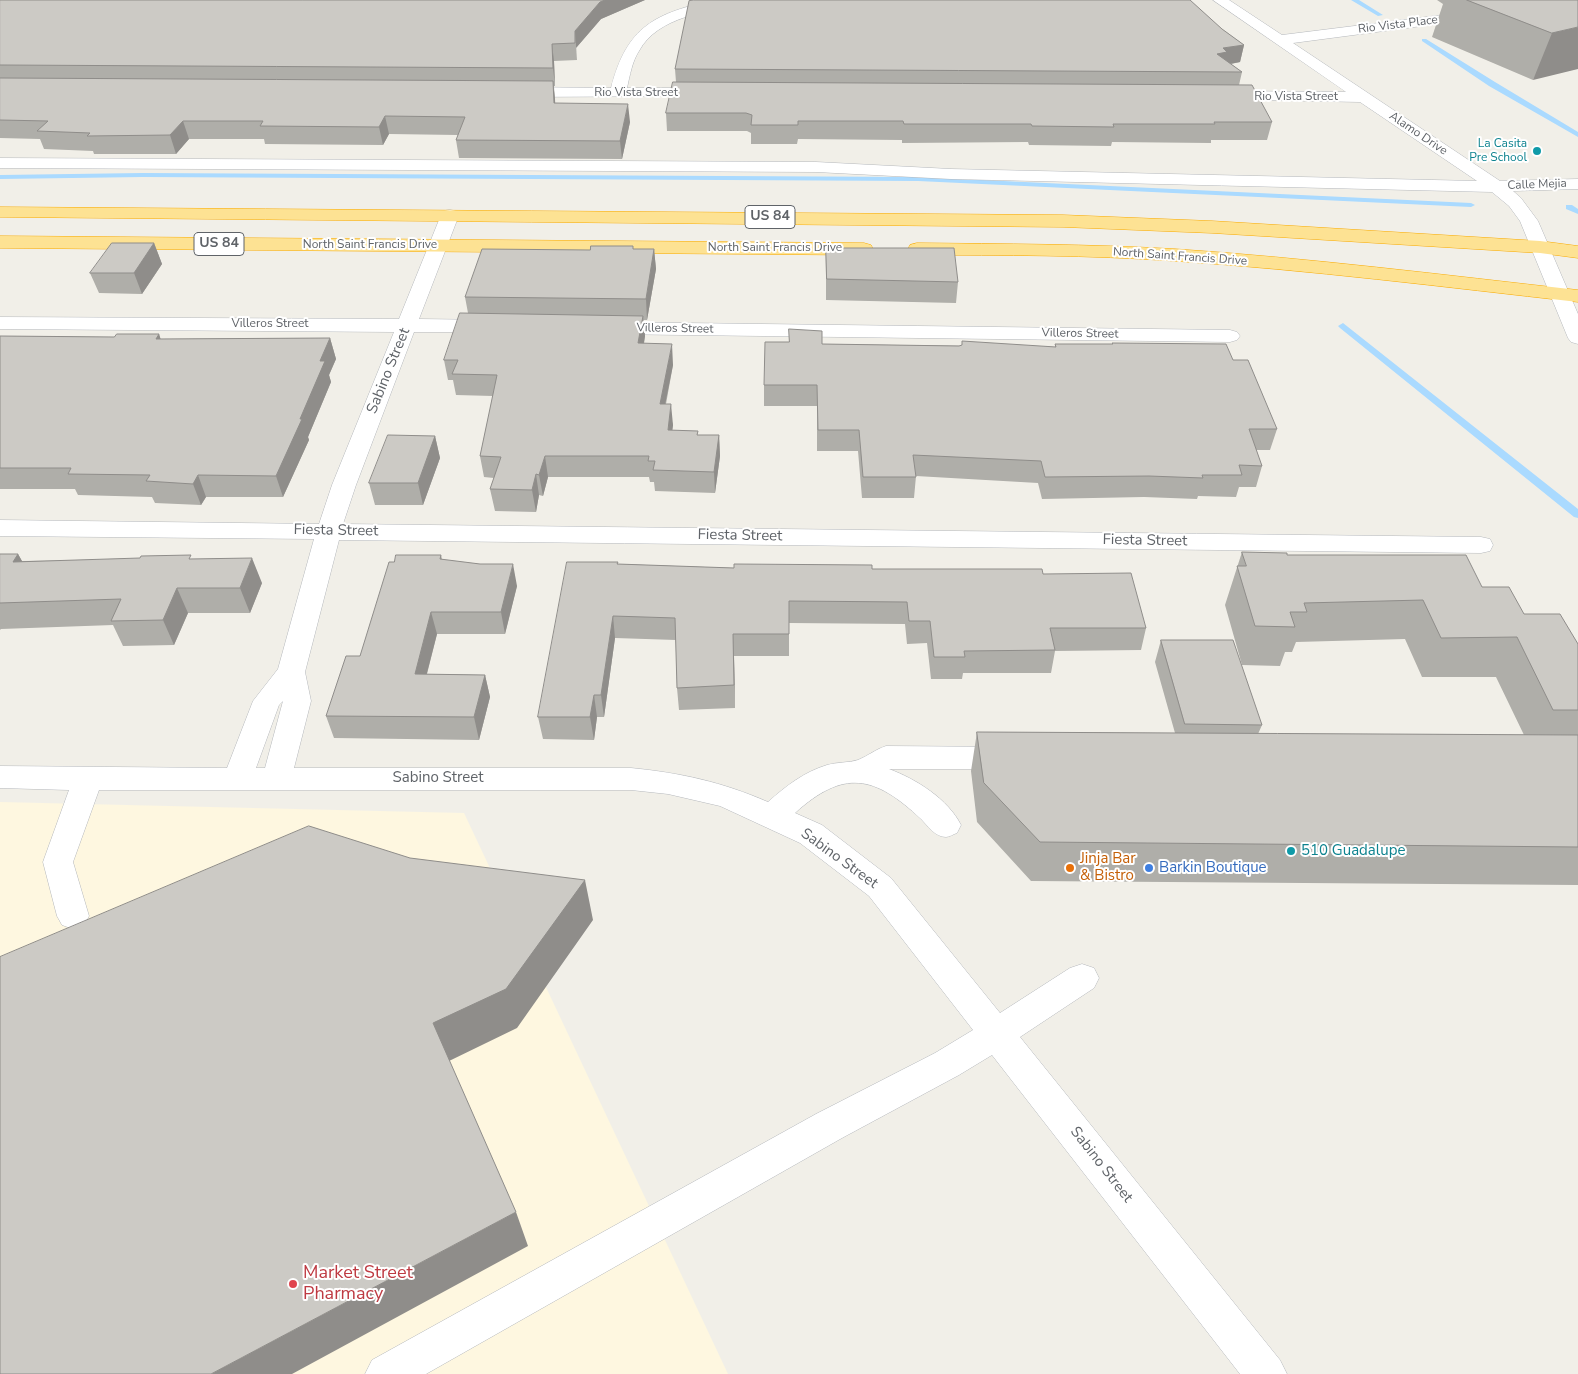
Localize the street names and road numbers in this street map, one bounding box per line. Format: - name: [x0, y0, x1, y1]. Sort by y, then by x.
- street label: Rio Vista Place: [1357, 13, 1439, 37]
- street label: Rio Vista Street: [594, 86, 678, 100]
- street label: Rio Vista Street: [1254, 90, 1338, 104]
- street label: Alamo Drive: [1386, 109, 1450, 159]
- street label: Calle Mejia: [1507, 177, 1567, 193]
- road number: US 84: [745, 206, 795, 228]
- road number: US 84: [194, 232, 244, 255]
- street label: North Saint Francis Drive: [303, 238, 437, 252]
- street label: North Saint Francis Drive: [708, 241, 842, 255]
- street label: North Saint Francis Drive: [1112, 245, 1248, 269]
- street label: Villeros Street: [232, 317, 308, 331]
- street label: Villeros Street: [636, 321, 714, 337]
- street label: Sabino Street: [364, 325, 414, 417]
- street label: Villeros Street: [1041, 326, 1119, 342]
- street label: Fiesta Street: [293, 521, 379, 541]
- street label: Fiesta Street: [697, 526, 783, 546]
- street label: Fiesta Street: [1102, 531, 1188, 551]
- street label: Sabino Street: [392, 769, 484, 787]
- street label: Sabino Street: [797, 825, 881, 893]
- street label: Sabino Street: [1066, 1124, 1136, 1206]

